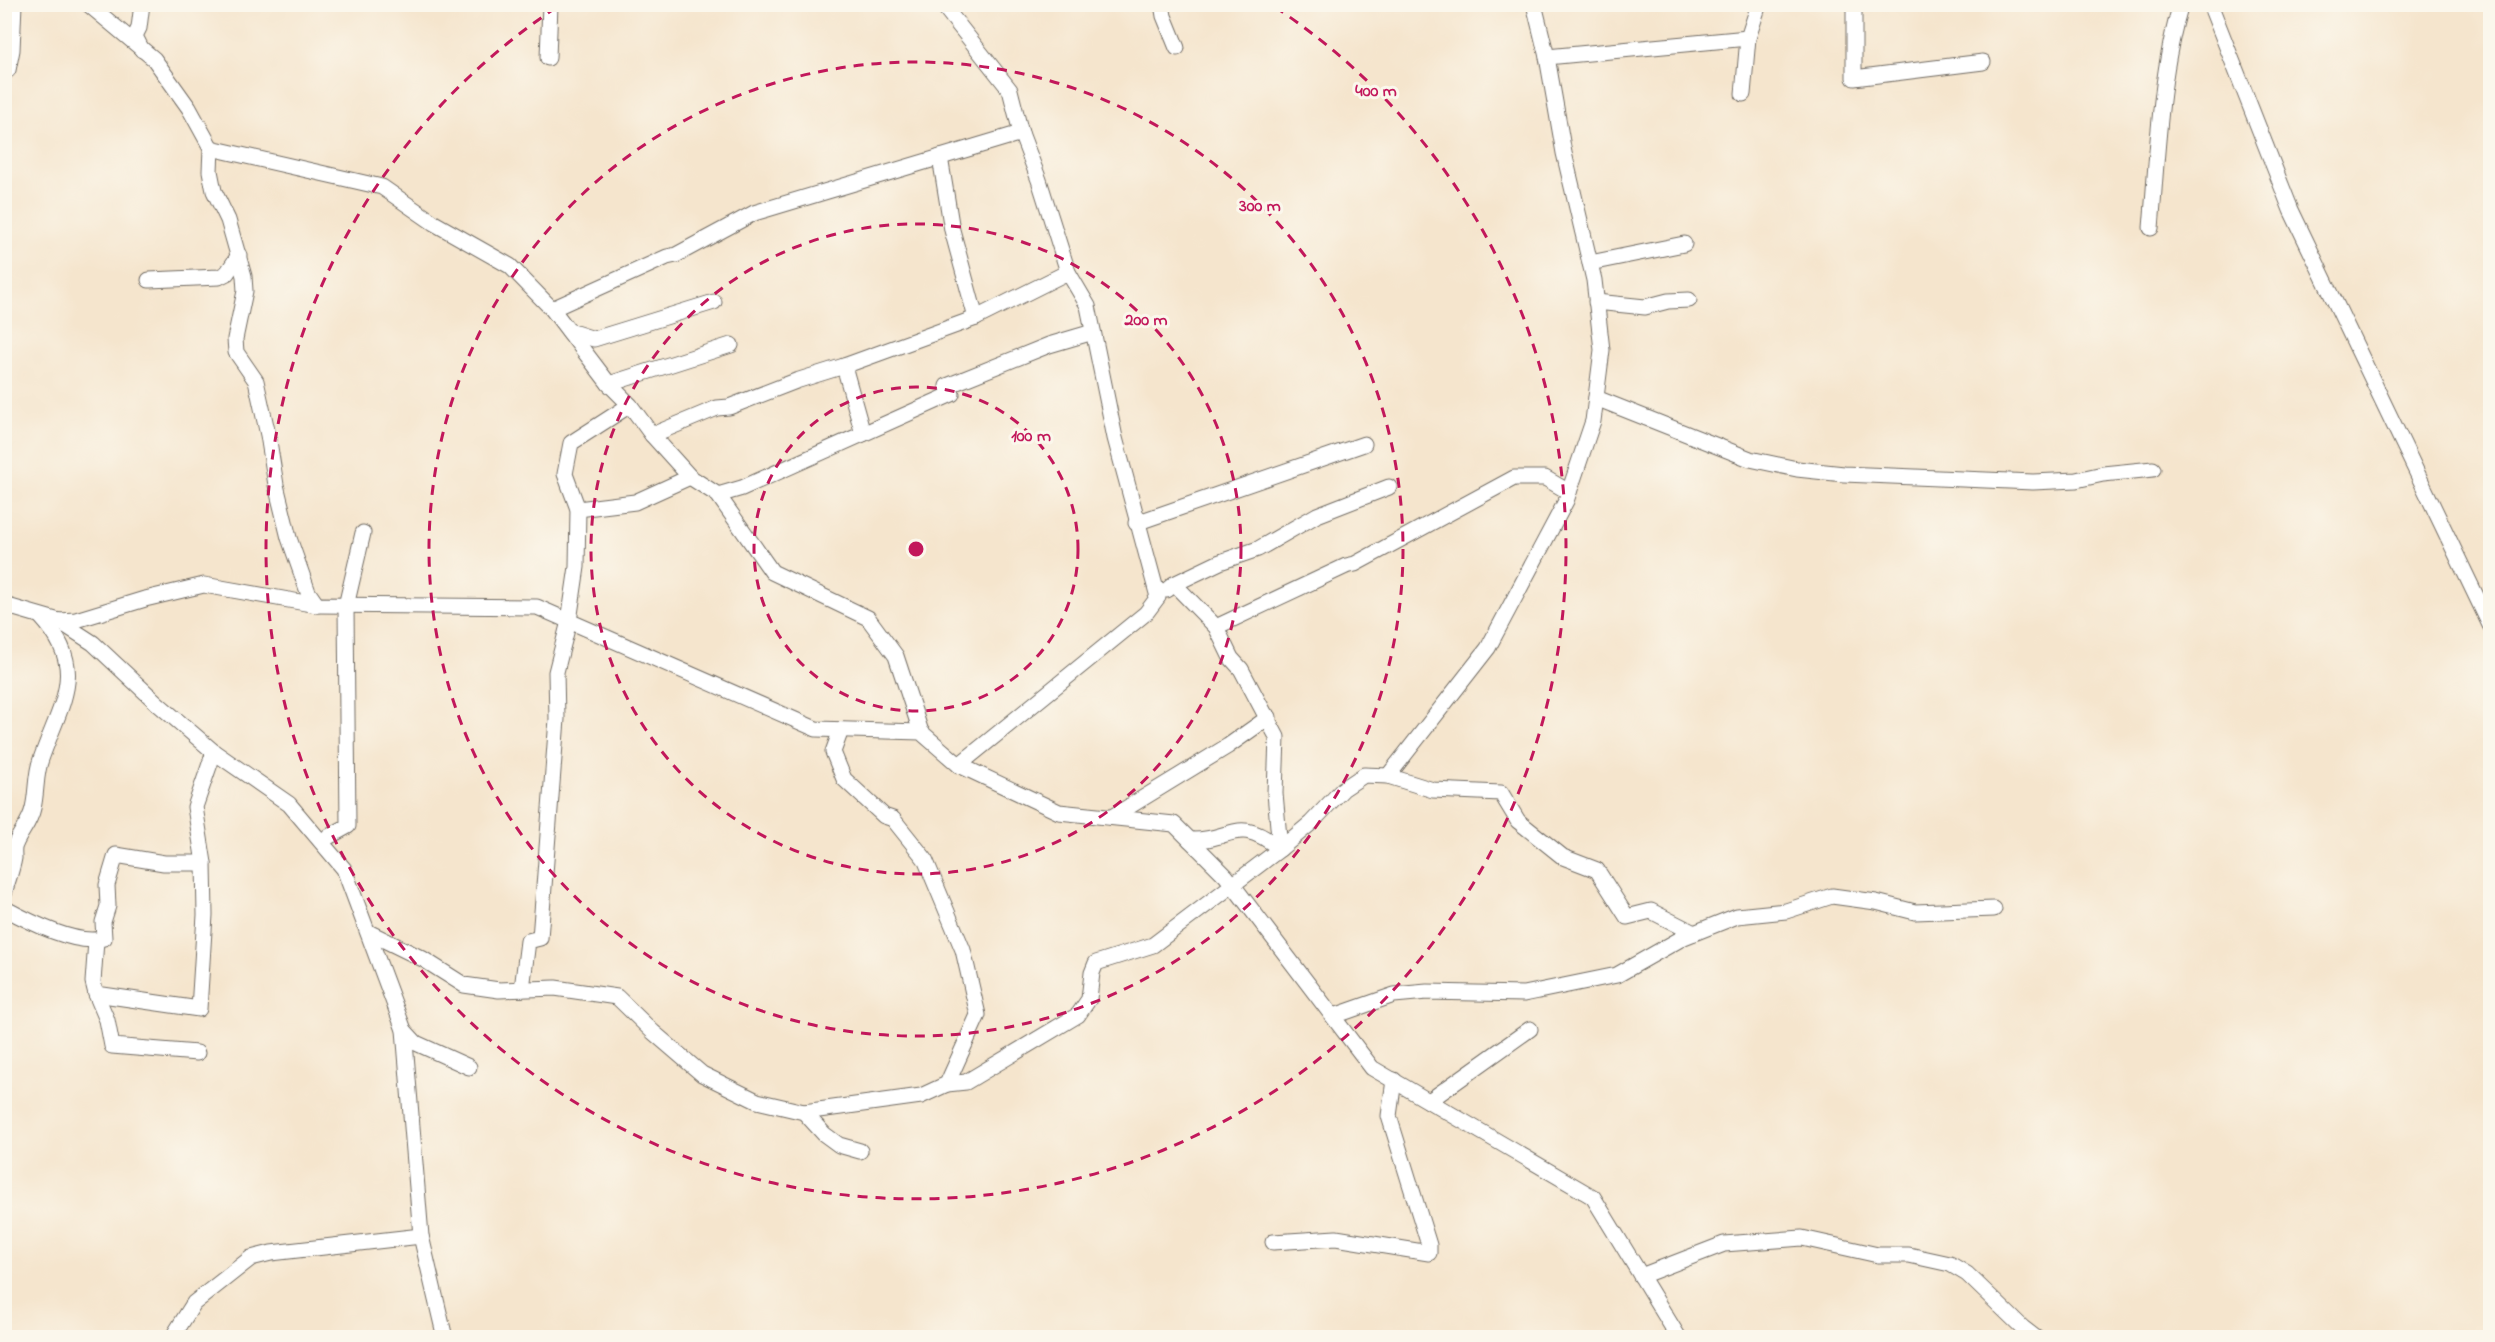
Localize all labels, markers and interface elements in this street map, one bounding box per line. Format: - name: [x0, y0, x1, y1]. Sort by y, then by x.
- text: 400 m: [1355, 79, 1397, 105]
- text: 300 m: [1238, 194, 1281, 220]
- text: 200 m: [1124, 308, 1168, 334]
- text: 100 m: [1011, 424, 1051, 450]
- centre of rings: [906, 539, 926, 559]

